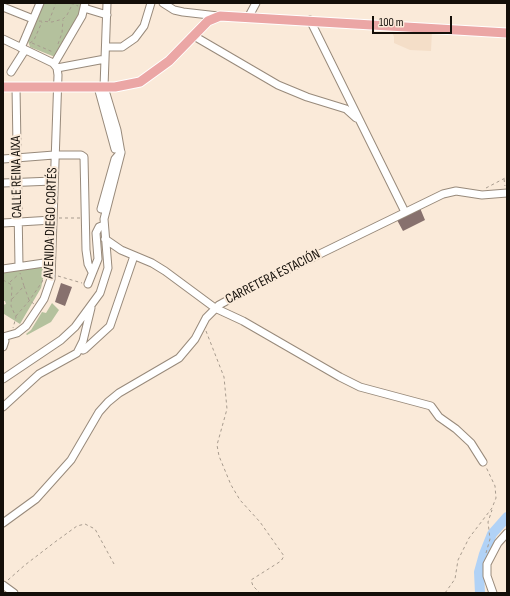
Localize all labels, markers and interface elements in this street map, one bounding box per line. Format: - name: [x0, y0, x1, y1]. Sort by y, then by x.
- scale bar: [374, 8, 454, 34]
- text: 100 m: [379, 15, 404, 30]
- street label: CALLE REINA AIXA: [8, 136, 26, 218]
- street label: AVENIDA DIEGO CORTÉS: [41, 167, 61, 279]
- street label: CARRETERA ESTACIÓN: [223, 246, 323, 308]

